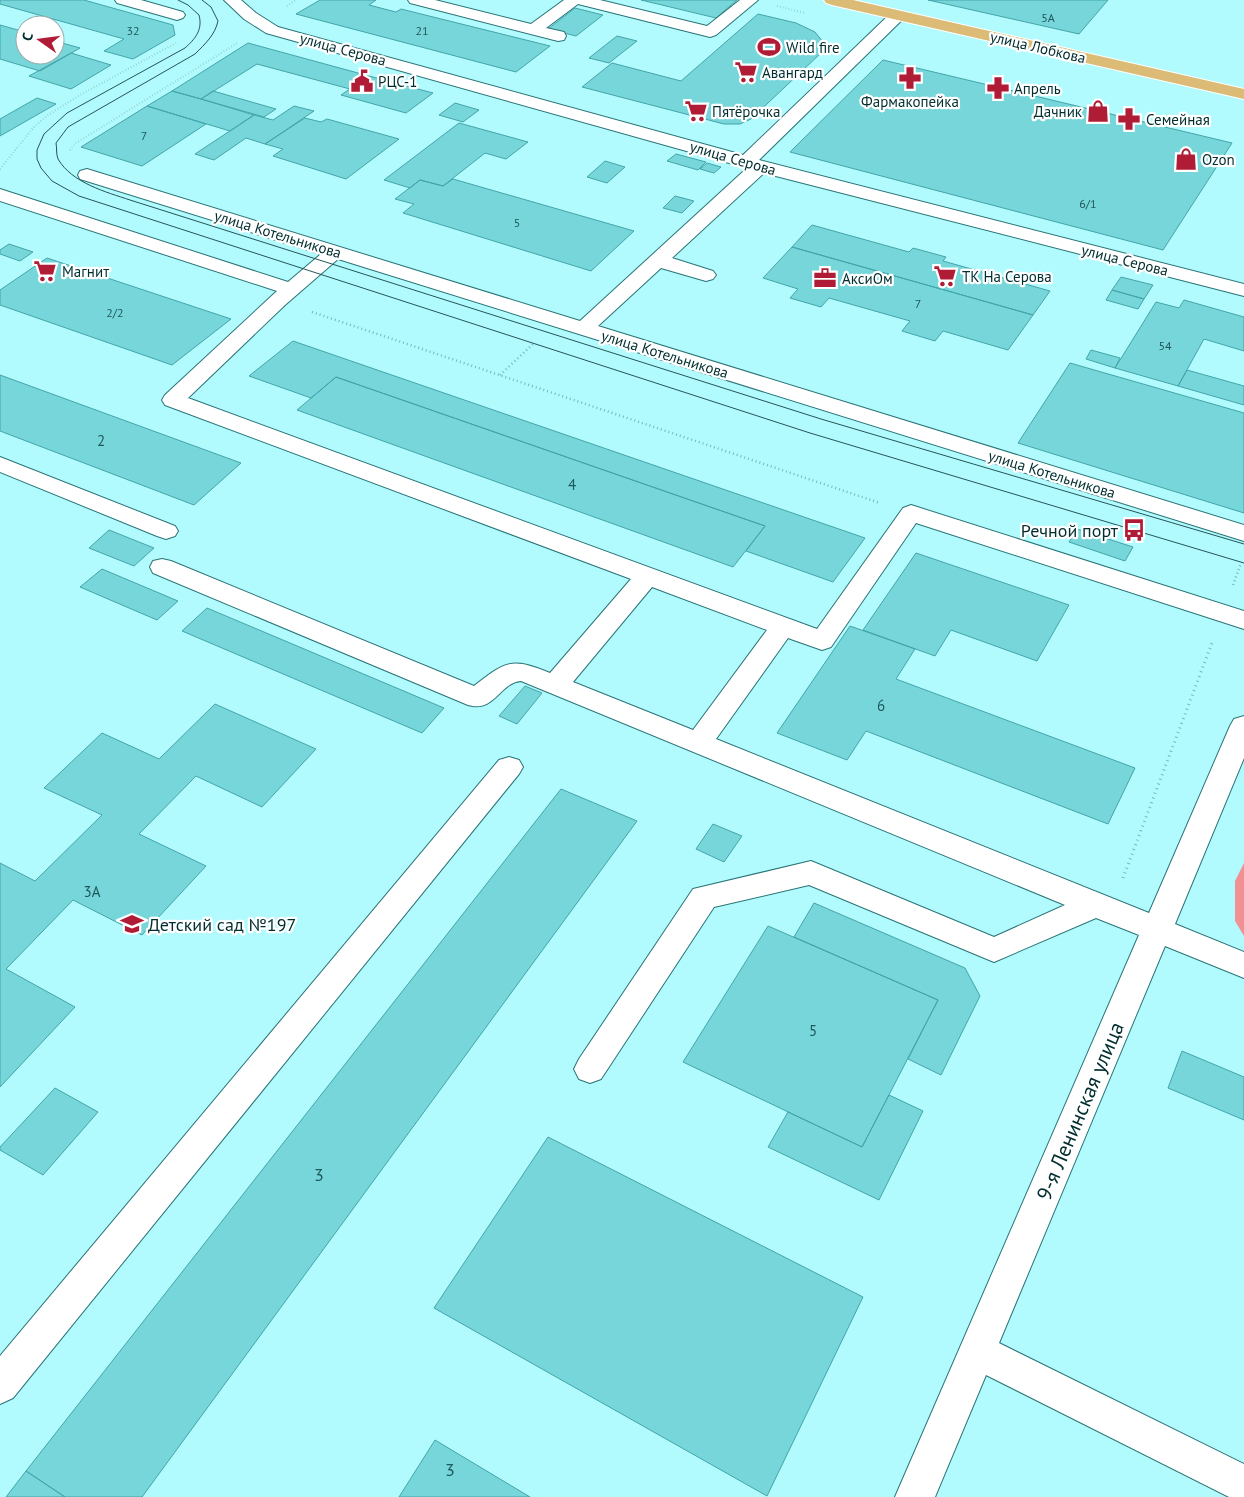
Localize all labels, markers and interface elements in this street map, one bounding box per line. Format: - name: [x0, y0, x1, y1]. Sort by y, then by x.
- house number: 5А: [1041, 10, 1055, 25]
- north arrow: [15, 15, 65, 65]
- house number: 32: [126, 23, 140, 38]
- house number: 21: [415, 23, 429, 38]
- street label: улица Лобкова: [988, 27, 1088, 67]
- street label: улица Серова: [298, 28, 388, 70]
- text: С: [18, 31, 37, 43]
- sports icon: Wild fire: [756, 34, 782, 60]
- place label: Wild fire: [786, 38, 840, 57]
- supermarket icon: Авангард: [733, 59, 759, 85]
- place label: Авангард: [762, 63, 823, 82]
- pharmacy icon: Фармакопейка: [897, 65, 923, 91]
- public building icon: РЦС-1: [349, 68, 375, 94]
- place label: РЦС-1: [378, 72, 417, 91]
- pharmacy icon: Апрель: [985, 75, 1011, 101]
- place label: Апрель: [1014, 79, 1061, 98]
- place label: Фармакопейка: [861, 92, 959, 111]
- supermarket icon: Пятёрочка: [683, 98, 709, 124]
- shop icon: Дачник: [1085, 98, 1111, 124]
- place label: Пятёрочка: [712, 102, 780, 121]
- place label: Дачник: [1034, 102, 1083, 121]
- pharmacy icon: Семейная: [1116, 106, 1142, 132]
- place label: Семейная: [1146, 110, 1210, 129]
- house number: 7: [141, 128, 147, 143]
- street label: улица Серова: [688, 137, 778, 179]
- shop icon: Ozon: [1173, 146, 1199, 172]
- place label: Ozon: [1202, 150, 1235, 169]
- house number: 6/1: [1079, 196, 1097, 211]
- street label: улица Котельникова: [212, 206, 344, 262]
- house number: 5: [514, 215, 520, 230]
- street label: улица Серова: [1080, 240, 1170, 280]
- supermarket icon: Магнит: [32, 258, 58, 284]
- place label: Магнит: [62, 262, 109, 281]
- supermarket icon: ТК На Серова: [932, 263, 958, 289]
- office icon: АксиОм: [812, 265, 838, 291]
- place label: ТК На Серова: [962, 267, 1052, 286]
- place label: АксиОм: [842, 269, 893, 288]
- house number: 7: [915, 296, 921, 311]
- house number: 2/2: [106, 305, 124, 320]
- street label: улица Котельникова: [599, 326, 731, 382]
- house number: 54: [1158, 338, 1172, 353]
- house number: 2: [97, 431, 105, 450]
- street label: улица Котельникова: [986, 446, 1118, 502]
- house number: 4: [568, 475, 576, 494]
- bus stop icon: Речной порт: [1121, 517, 1147, 543]
- place label: Речной порт: [1021, 519, 1119, 542]
- house number: 6: [877, 696, 885, 715]
- house number: 3А: [84, 882, 101, 901]
- school or university icon: Детский сад №197: [119, 911, 145, 937]
- place label: Детский сад №197: [148, 913, 296, 936]
- street label: 9-я Ленинская улица: [1030, 1018, 1130, 1204]
- house number: 5: [809, 1021, 817, 1040]
- house number: 3: [314, 1163, 324, 1186]
- house number: 3: [445, 1458, 455, 1481]

